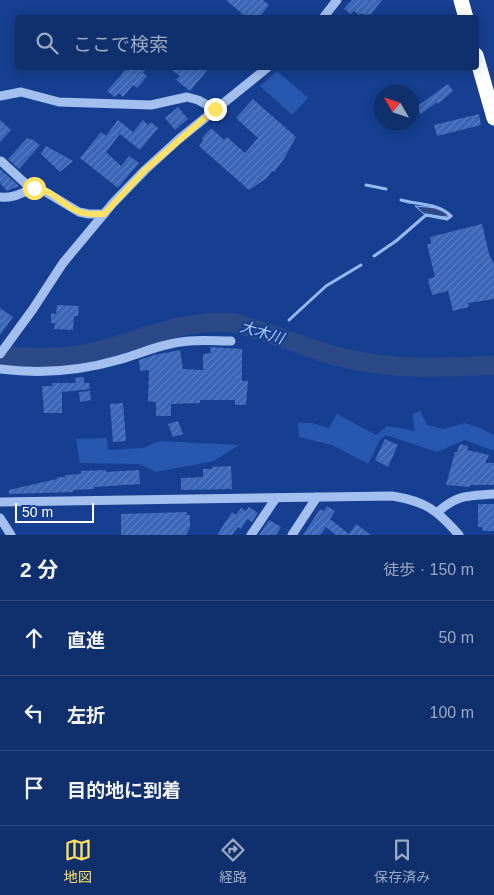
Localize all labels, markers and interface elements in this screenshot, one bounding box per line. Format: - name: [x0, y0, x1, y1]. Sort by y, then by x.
- search box: [15, 15, 479, 70]
- icon: search: [33, 29, 61, 57]
- text: ここで検索: [73, 34, 168, 55]
- north arrow: [374, 85, 419, 130]
- route end: [204, 98, 227, 121]
- route start: [23, 177, 46, 200]
- water label: 大木川: [238, 317, 288, 347]
- scale bar: [15, 500, 94, 523]
- text: 50 m: [22, 504, 53, 520]
- text: 2 分: [20, 558, 59, 581]
- text: 徒歩 · 150 m: [383, 561, 474, 578]
- icon: ahead: [20, 624, 48, 652]
- text: 50 m: [438, 629, 474, 646]
- text: 直進: [67, 630, 105, 651]
- icon: left: [20, 699, 48, 727]
- text: 100 m: [430, 704, 474, 721]
- text: 左折: [67, 705, 105, 726]
- icon: arrive: [20, 774, 48, 802]
- text: 目的地に到着: [67, 780, 181, 801]
- tab: 地図: [64, 836, 92, 886]
- tab: 経路: [219, 836, 247, 886]
- tab: 保存済み: [374, 836, 430, 886]

